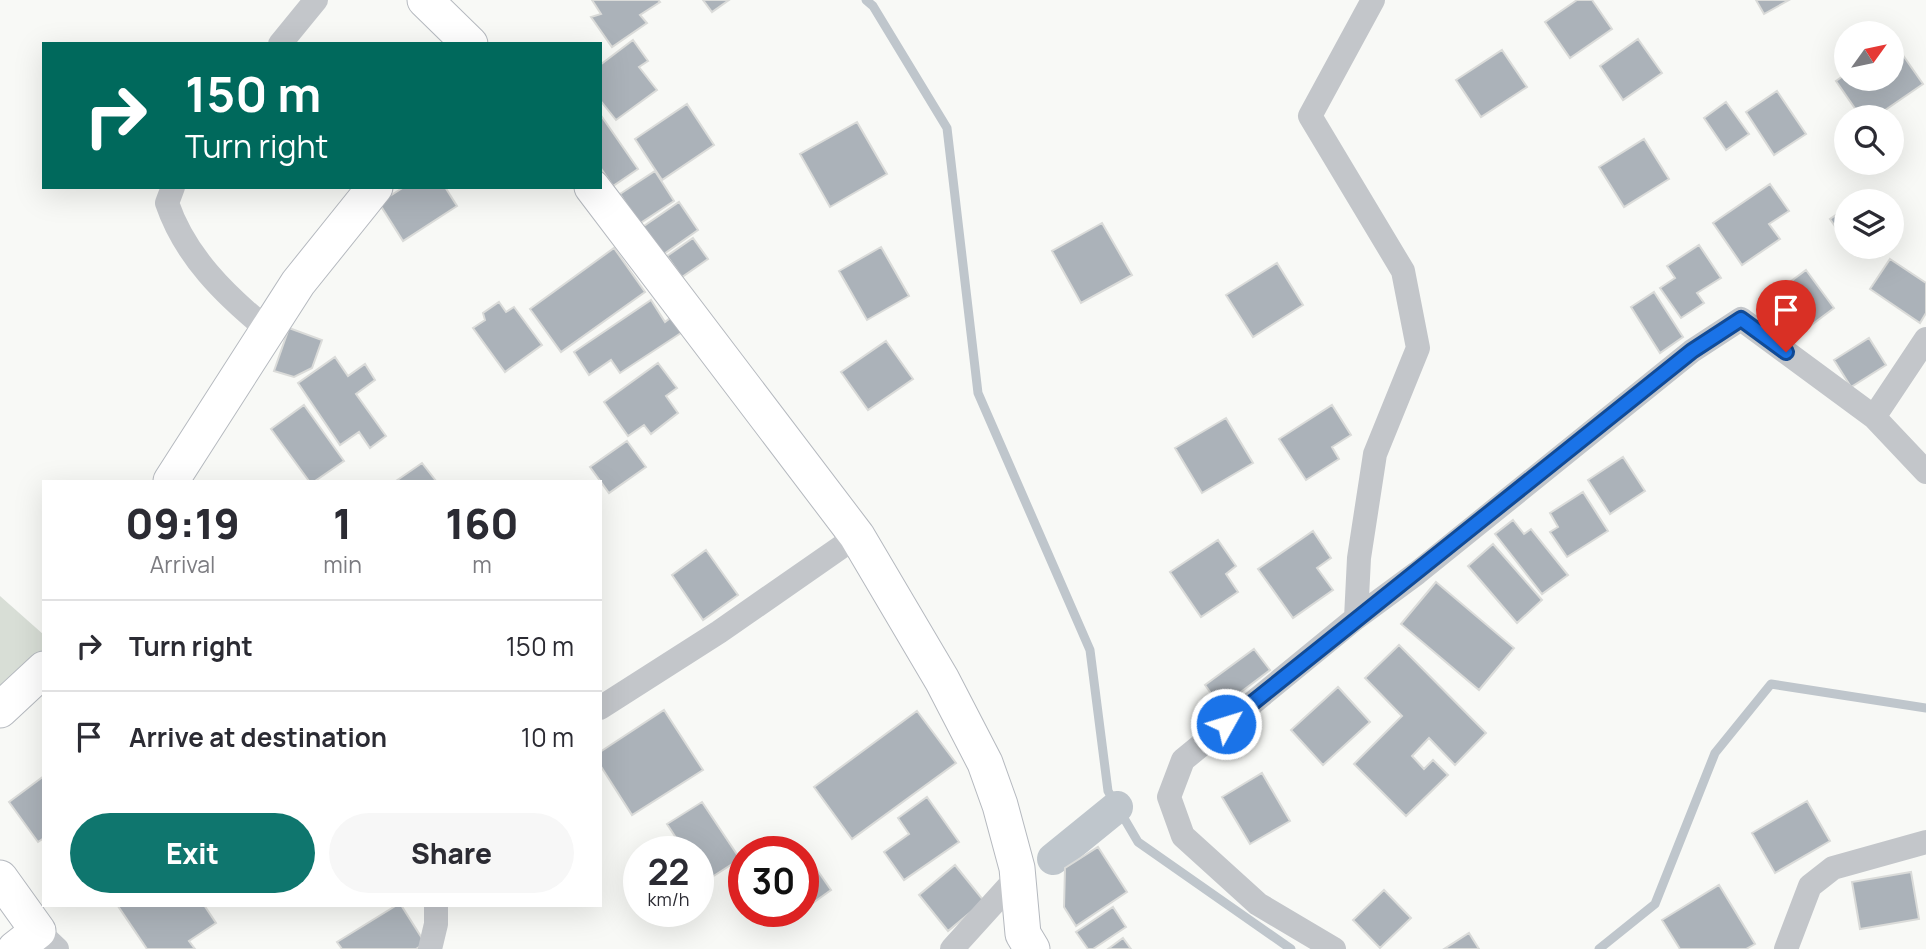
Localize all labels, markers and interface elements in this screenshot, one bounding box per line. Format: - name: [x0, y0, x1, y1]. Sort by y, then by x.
- north arrow: [1834, 21, 1904, 91]
- map controls: [1834, 21, 1904, 259]
- text: 150 m: [185, 60, 321, 127]
- icon: right: [70, 70, 161, 161]
- button: search: [1834, 105, 1904, 175]
- text: Turn right: [185, 124, 328, 168]
- button: layers: [1834, 189, 1904, 259]
- pin: [1756, 280, 1816, 352]
- icon: arrive: [1767, 291, 1805, 329]
- text: 09:19: [125, 494, 240, 552]
- text: 1: [333, 494, 352, 552]
- text: 160: [445, 494, 519, 552]
- text: Arrival: [150, 548, 215, 580]
- text: min: [323, 548, 362, 580]
- text: m: [472, 548, 492, 580]
- icon: right: [70, 627, 108, 665]
- text: Turn right: [129, 628, 253, 664]
- text: 150 m: [506, 628, 574, 664]
- position arrow: [1189, 687, 1263, 761]
- icon: arrive: [70, 718, 108, 756]
- text: Arrive at destination: [129, 719, 387, 755]
- text: 10 m: [521, 719, 574, 755]
- button: Exit: [70, 813, 315, 893]
- button: Share: [329, 813, 574, 893]
- speed limit sign: 30: [728, 836, 819, 927]
- text: 22: [648, 848, 689, 896]
- text: km/h: [648, 887, 689, 911]

